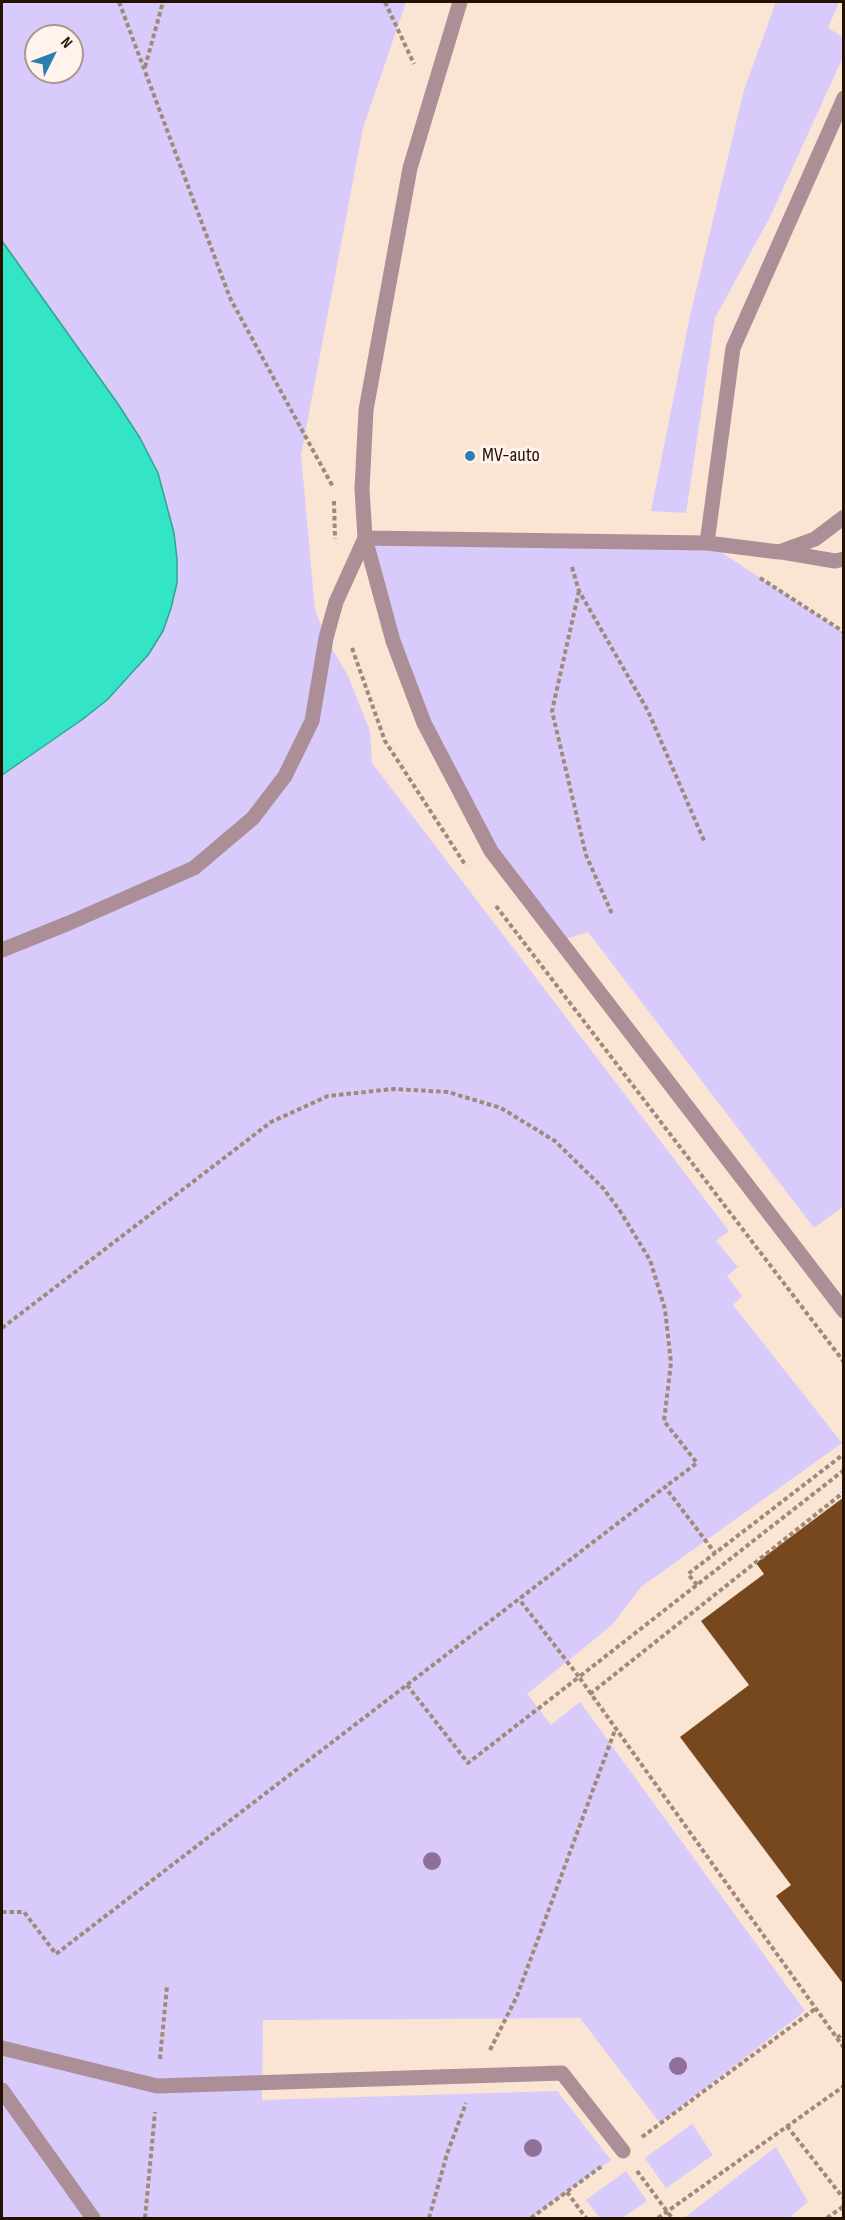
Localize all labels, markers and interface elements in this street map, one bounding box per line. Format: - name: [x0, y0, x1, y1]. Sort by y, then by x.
- north arrow: [24, 24, 84, 84]
- text: N: [56, 33, 76, 52]
- place label: MV-auto: [482, 444, 540, 468]
- marker: MV-auto: [463, 449, 477, 463]

